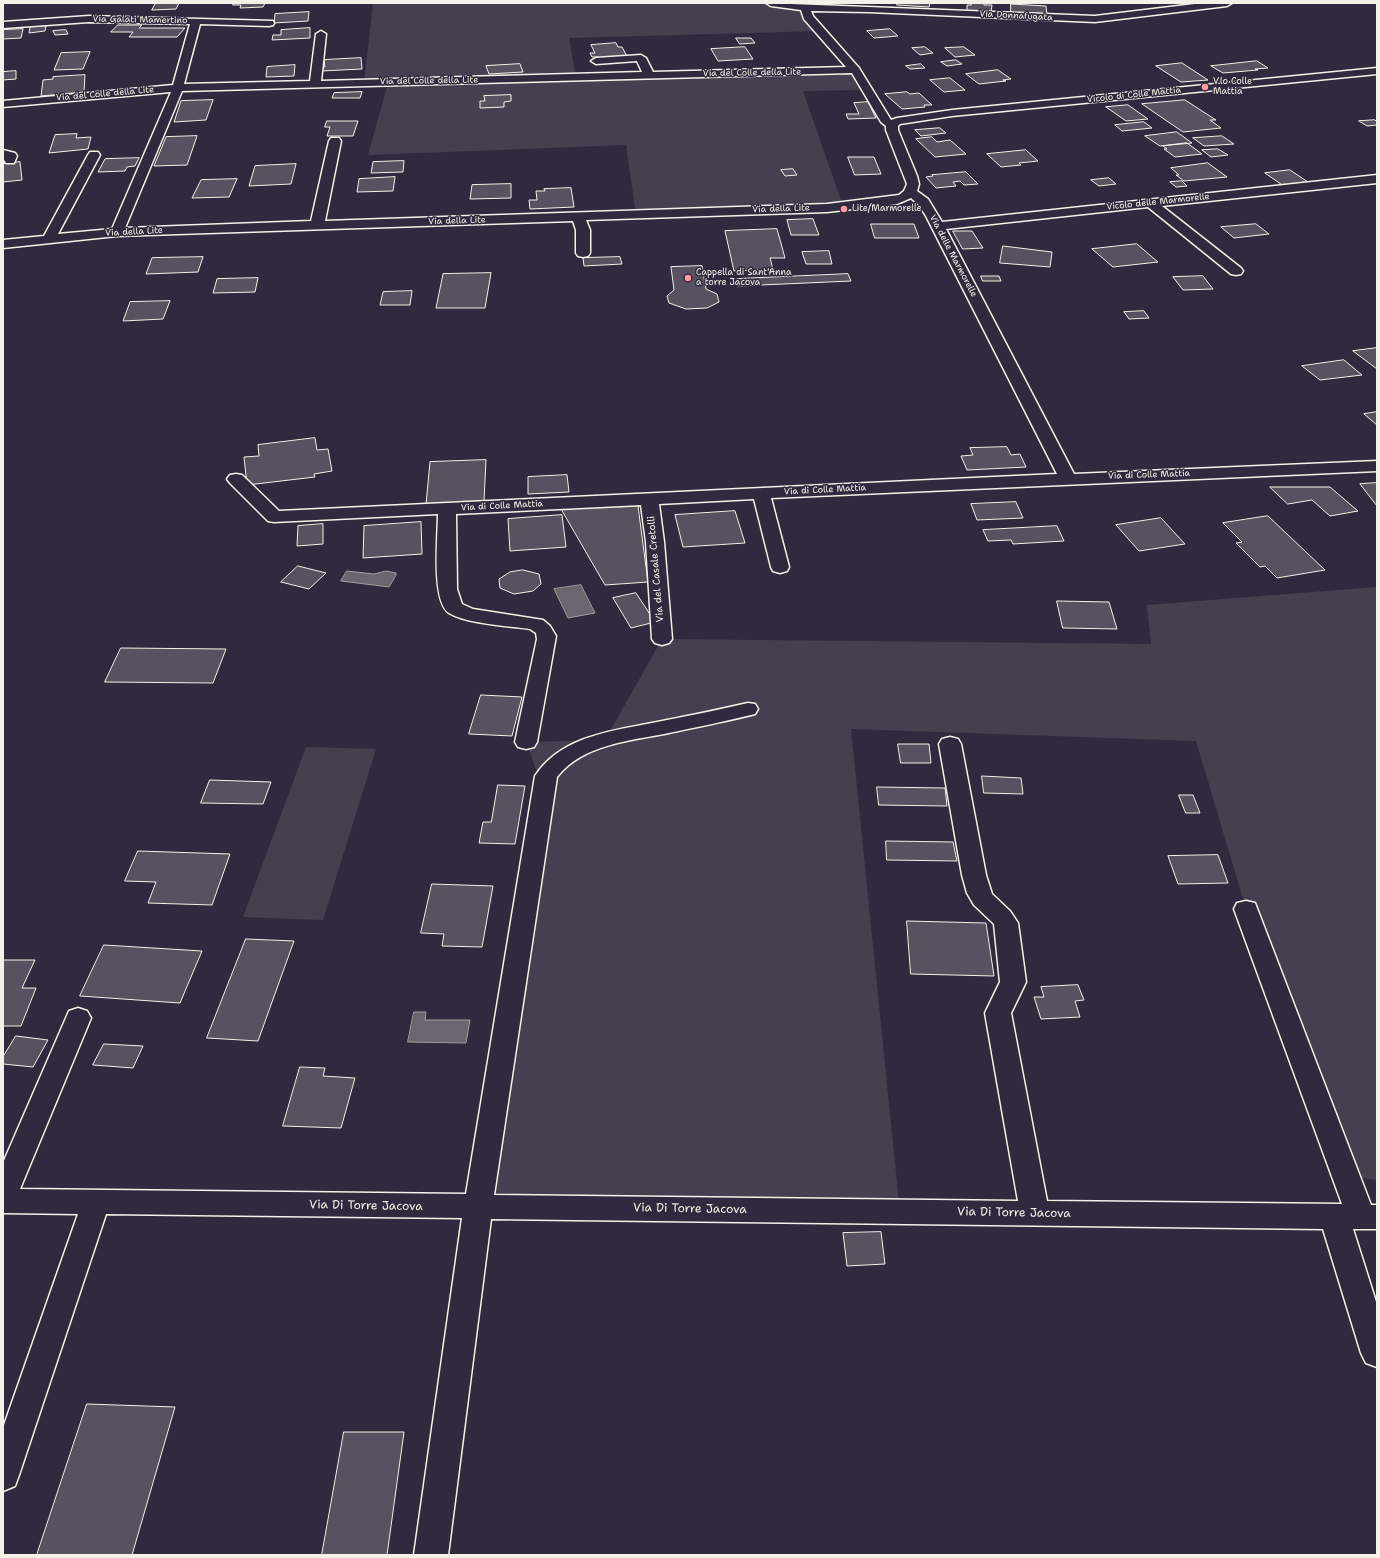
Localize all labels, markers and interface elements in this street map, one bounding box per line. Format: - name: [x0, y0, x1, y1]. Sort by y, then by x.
- street label: Via Donnafugata: [979, 9, 1053, 23]
- street label: Via Galati Mamertino: [92, 14, 188, 26]
- street label: Via del Colle della Lite: [703, 67, 801, 79]
- street label: Via del Colle della Lite: [380, 75, 478, 87]
- place label: V.lo Colle Mattia: [1213, 77, 1252, 98]
- marker: V.lo Colle Mattia: [1200, 82, 1210, 92]
- street label: Via del Colle della Lite: [56, 84, 154, 104]
- street label: Vicolo di Colle Mattia: [1086, 85, 1182, 105]
- street label: Vicolo delle Marmorelle: [1106, 191, 1210, 213]
- street label: Via della Lite: [752, 203, 810, 215]
- marker: Lite/Marmorelle: [839, 204, 849, 214]
- place label: Lite/Marmorelle: [852, 204, 922, 214]
- street label: Via delle Marmorelle: [927, 213, 979, 299]
- street label: Via della Lite: [428, 215, 486, 227]
- street label: Via della Lite: [105, 225, 163, 239]
- place label: Cappella di Sant'Anna a torre Jacova: [696, 268, 792, 289]
- marker: Cappella di Sant'Anna a torre Jacova: [683, 273, 693, 283]
- street label: Via di Colle Mattia: [1108, 468, 1190, 482]
- street label: Via di Colle Mattia: [784, 482, 866, 498]
- street label: Via di Colle Mattia: [461, 498, 543, 514]
- street label: Via del Casale Cretolli: [645, 515, 667, 623]
- street label: Via Di Torre Jacova: [309, 1198, 423, 1214]
- street label: Via Di Torre Jacova: [633, 1201, 747, 1217]
- street label: Via Di Torre Jacova: [957, 1205, 1071, 1221]

